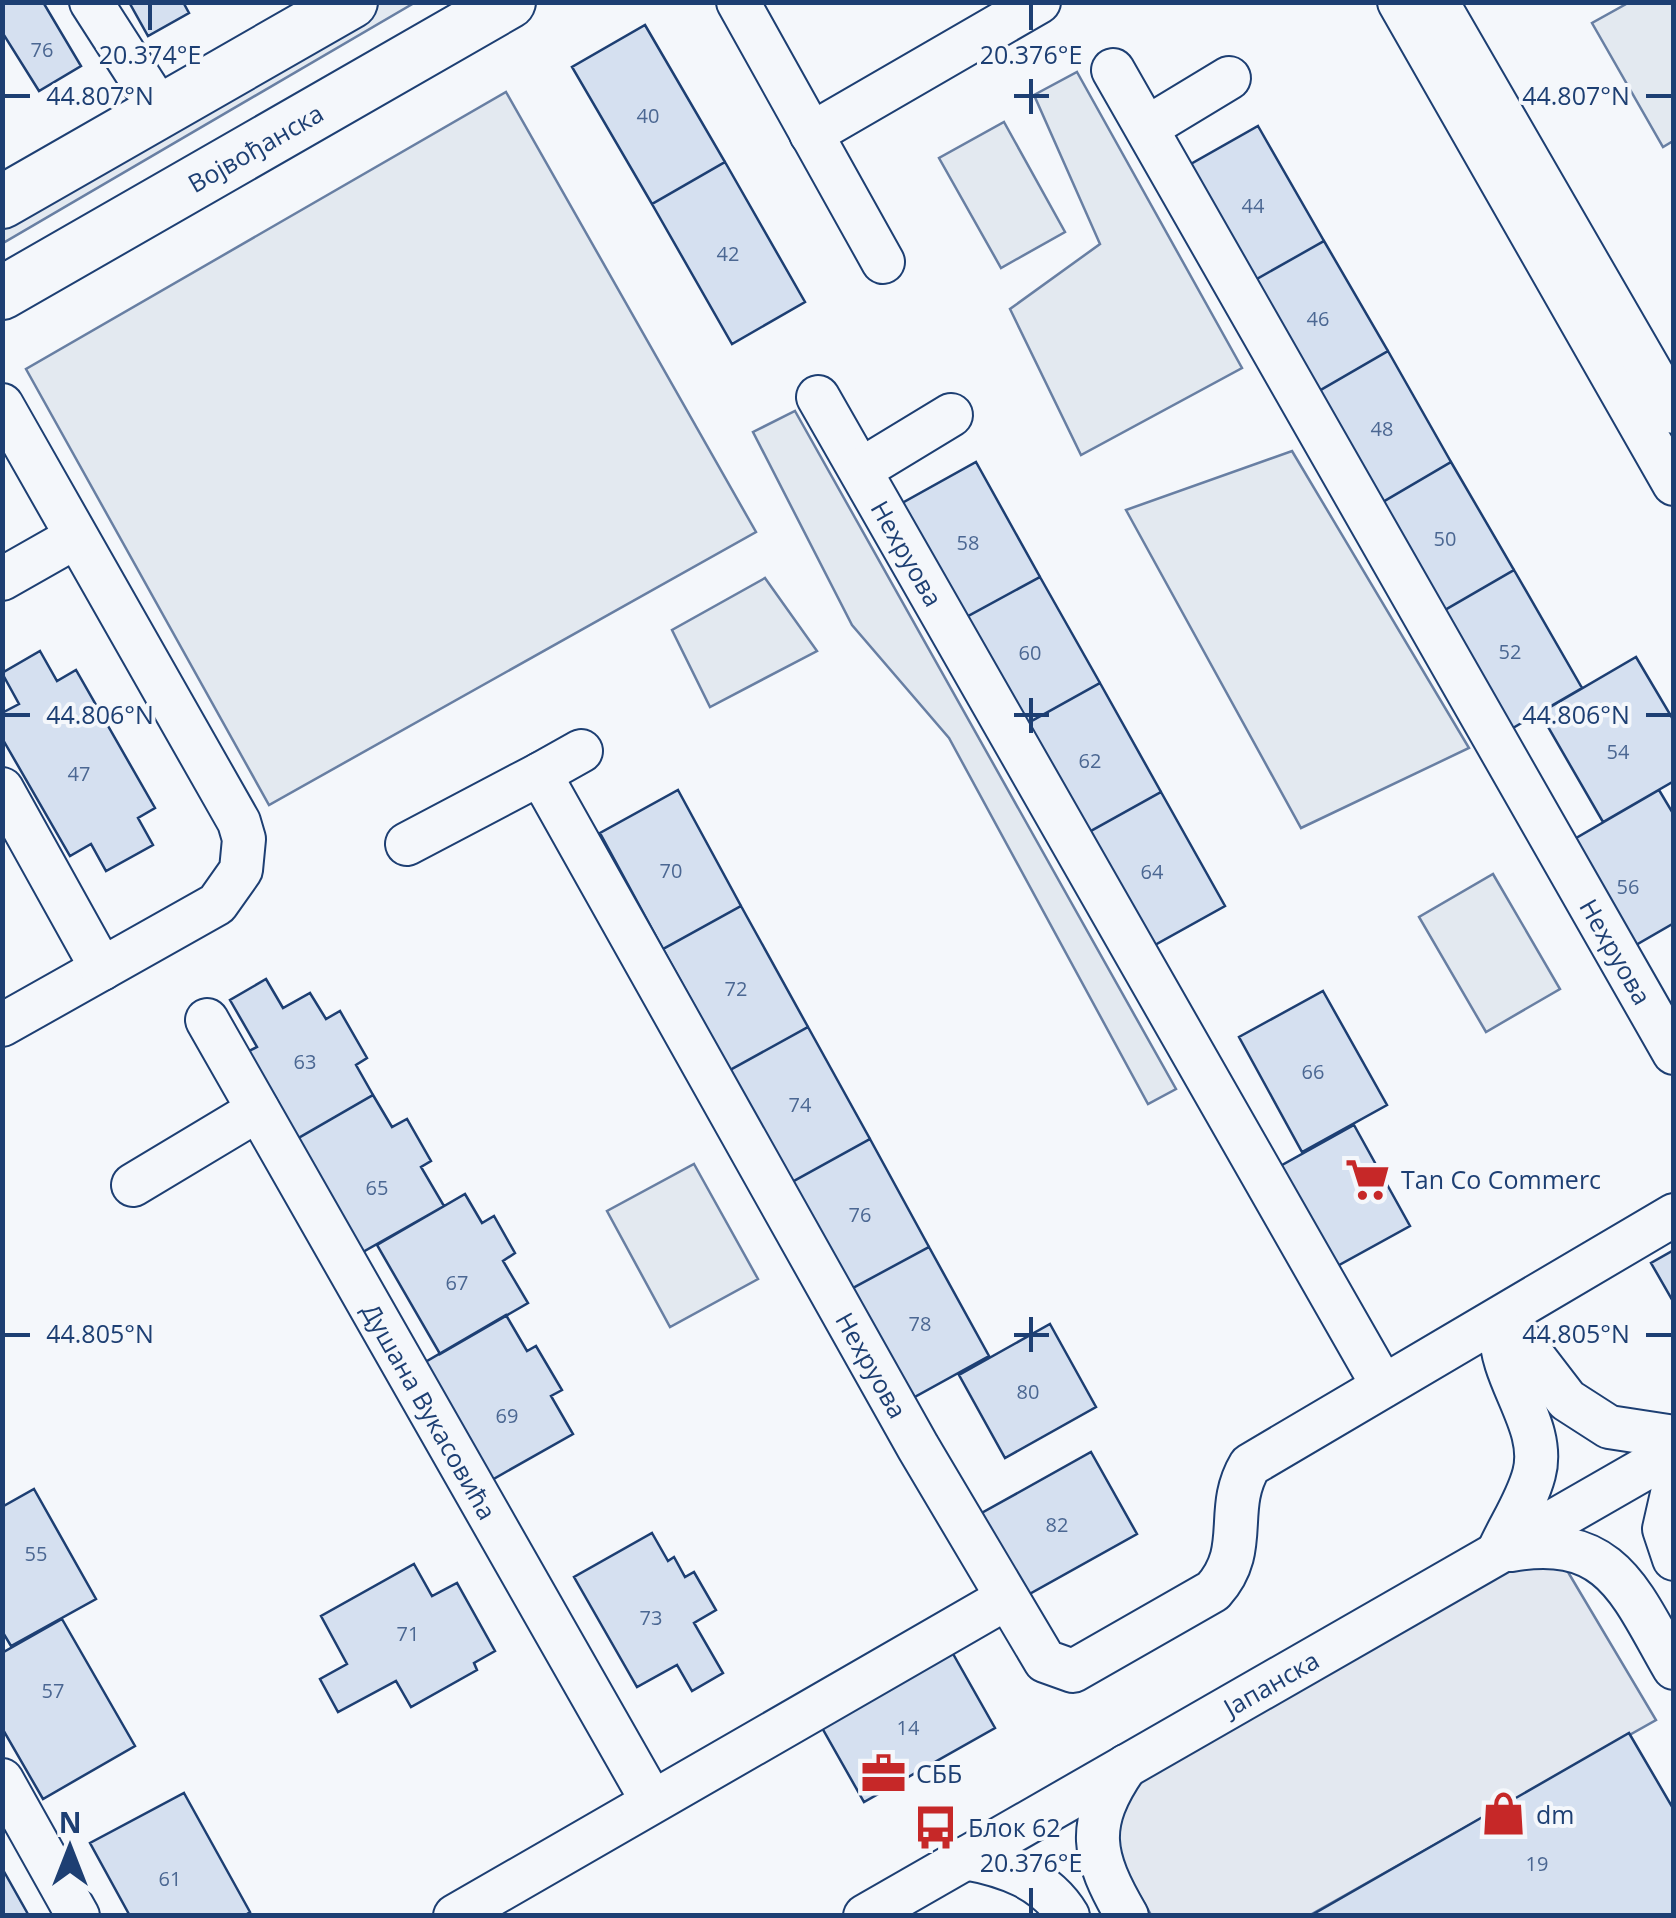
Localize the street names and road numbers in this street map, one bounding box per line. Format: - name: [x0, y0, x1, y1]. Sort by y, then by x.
- street label: Војвођанска: [181, 95, 329, 200]
- street label: Нехруова: [864, 494, 951, 612]
- street label: Нехруова: [1572, 892, 1660, 1011]
- street label: Душана Вукасовића: [355, 1297, 505, 1525]
- street label: Нехруова: [828, 1306, 915, 1424]
- street label: Јапанска: [1215, 1642, 1325, 1725]

